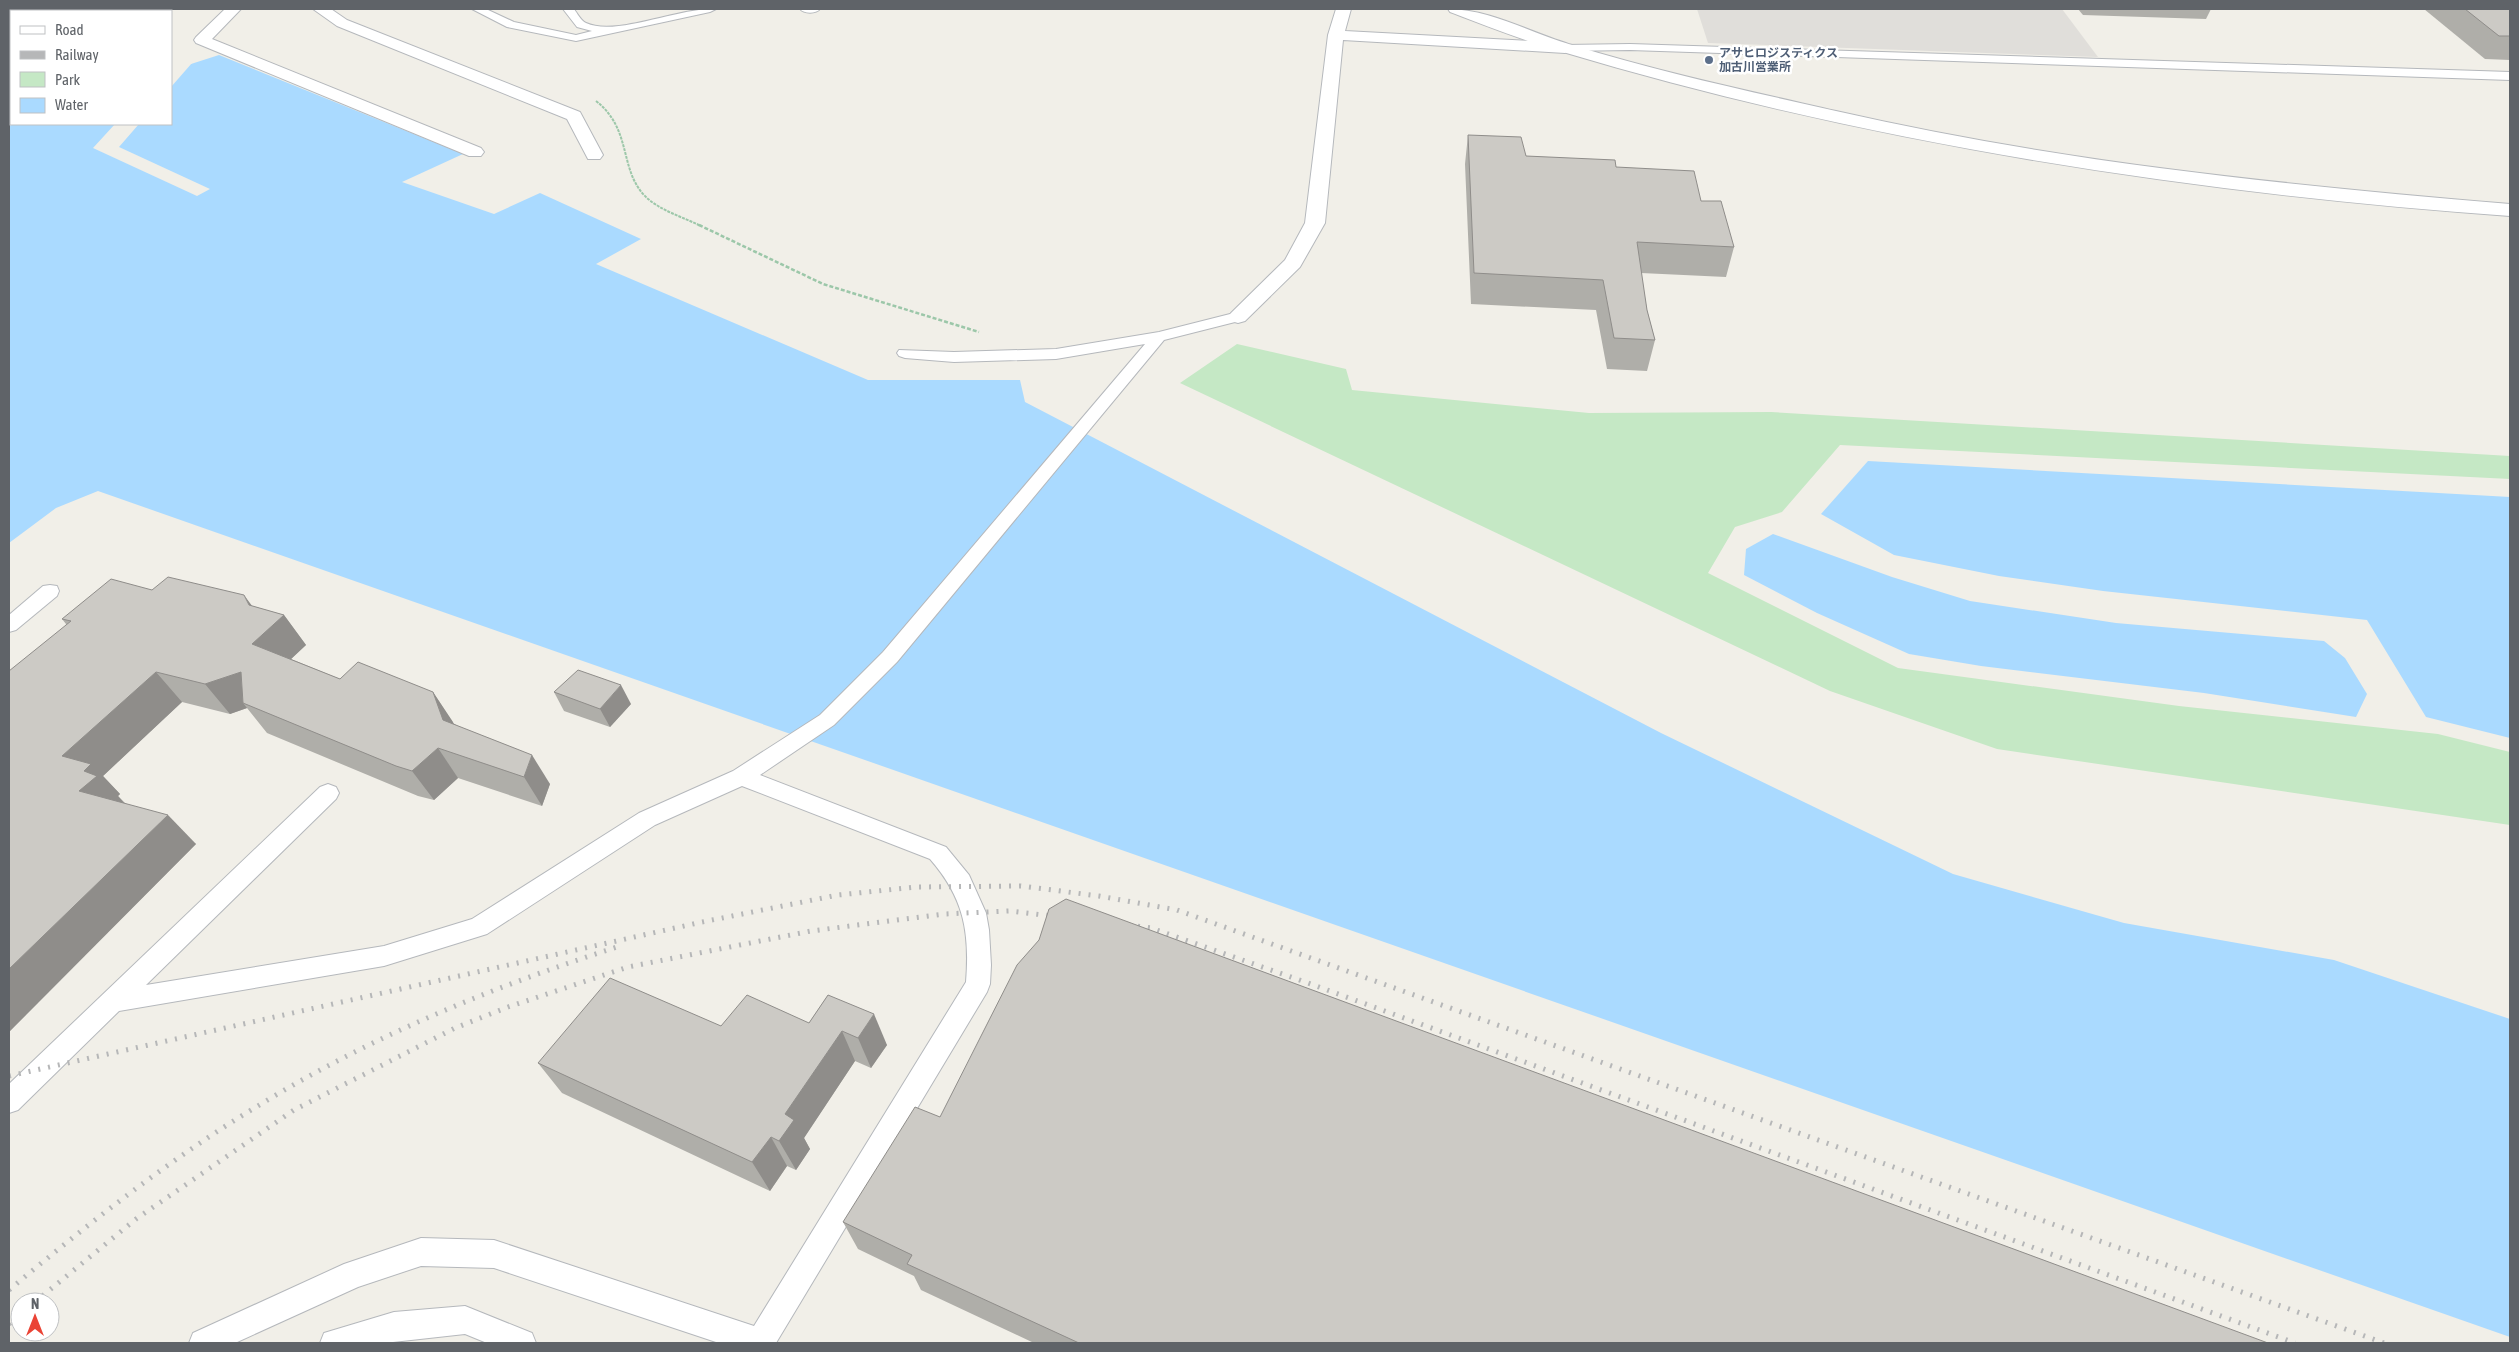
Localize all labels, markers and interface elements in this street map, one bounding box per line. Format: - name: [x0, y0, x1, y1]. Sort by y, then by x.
- legend: [10, 10, 172, 125]
- text: Road: [55, 21, 84, 38]
- text: Railway: [55, 46, 99, 63]
- place label: アサヒロジスティクス 加古川営業所: [1719, 46, 1838, 74]
- marker: アサヒロジスティクス 加古川営業所: [1703, 54, 1715, 66]
- text: Park: [55, 71, 80, 88]
- text: Water: [55, 96, 88, 113]
- north arrow: [10, 1292, 60, 1342]
- text: N: [31, 1296, 39, 1312]

